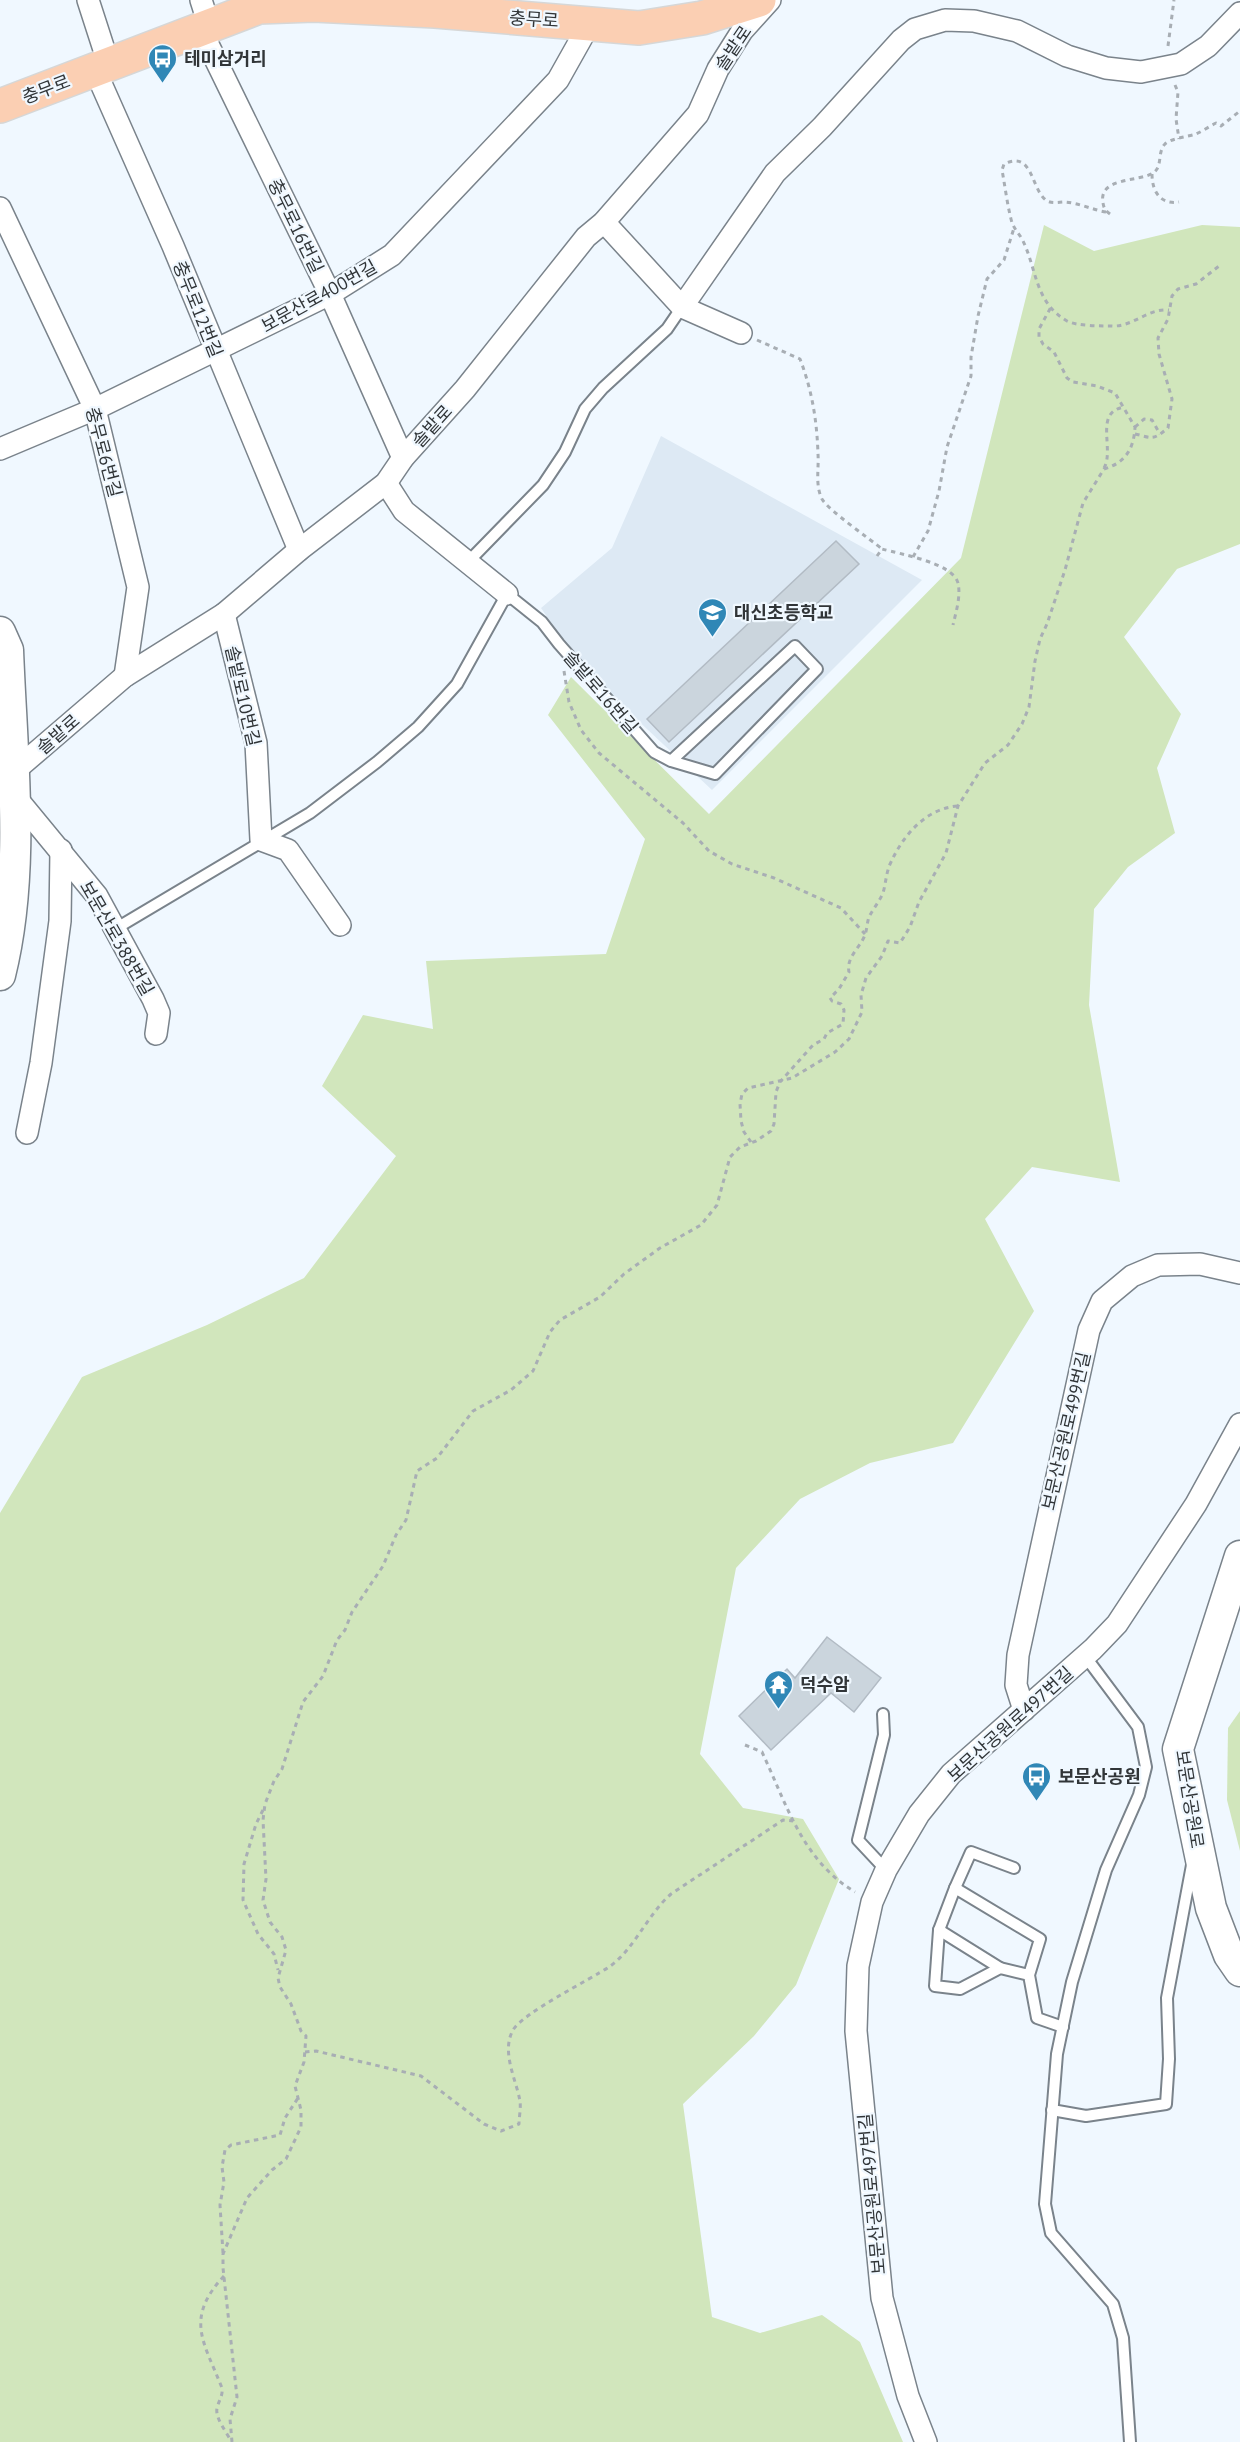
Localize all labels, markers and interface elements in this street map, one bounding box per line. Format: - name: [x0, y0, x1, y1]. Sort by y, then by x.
- street label: 충무로: [508, 6, 560, 32]
- street label: 솔밭로: [710, 21, 756, 75]
- bus stop icon: 테미삼거리: [147, 42, 179, 84]
- place label: 테미삼거리: [184, 47, 267, 70]
- street label: 충무로: [19, 69, 73, 109]
- street label: 충무로16번길: [263, 175, 329, 277]
- street label: 보문산로400번길: [257, 255, 381, 337]
- street label: 충무로12번길: [168, 257, 228, 361]
- street label: 솔밭로: [407, 400, 457, 452]
- street label: 충무로6번길: [81, 404, 127, 500]
- school or university icon: 대신초등학교: [697, 596, 729, 638]
- place label: 대신초등학교: [734, 601, 833, 624]
- street label: 솔밭로10번길: [220, 644, 266, 748]
- street label: 솔밭로16번길: [559, 646, 643, 738]
- street label: 솔밭로: [32, 709, 84, 759]
- street label: 보문산로388번길: [75, 876, 159, 1000]
- street label: 보문산공원로499번길: [1037, 1350, 1095, 1512]
- street label: 보문산공원로497번길: [942, 1661, 1078, 1787]
- temple icon: 덕수암: [763, 1668, 795, 1710]
- place label: 덕수암: [800, 1673, 850, 1696]
- street label: 보문산공원로: [1171, 1748, 1209, 1850]
- bus stop icon: 보문산공원: [1021, 1760, 1053, 1802]
- place label: 보문산공원: [1058, 1765, 1141, 1788]
- street label: 보문산공원로497번길: [853, 2112, 891, 2276]

